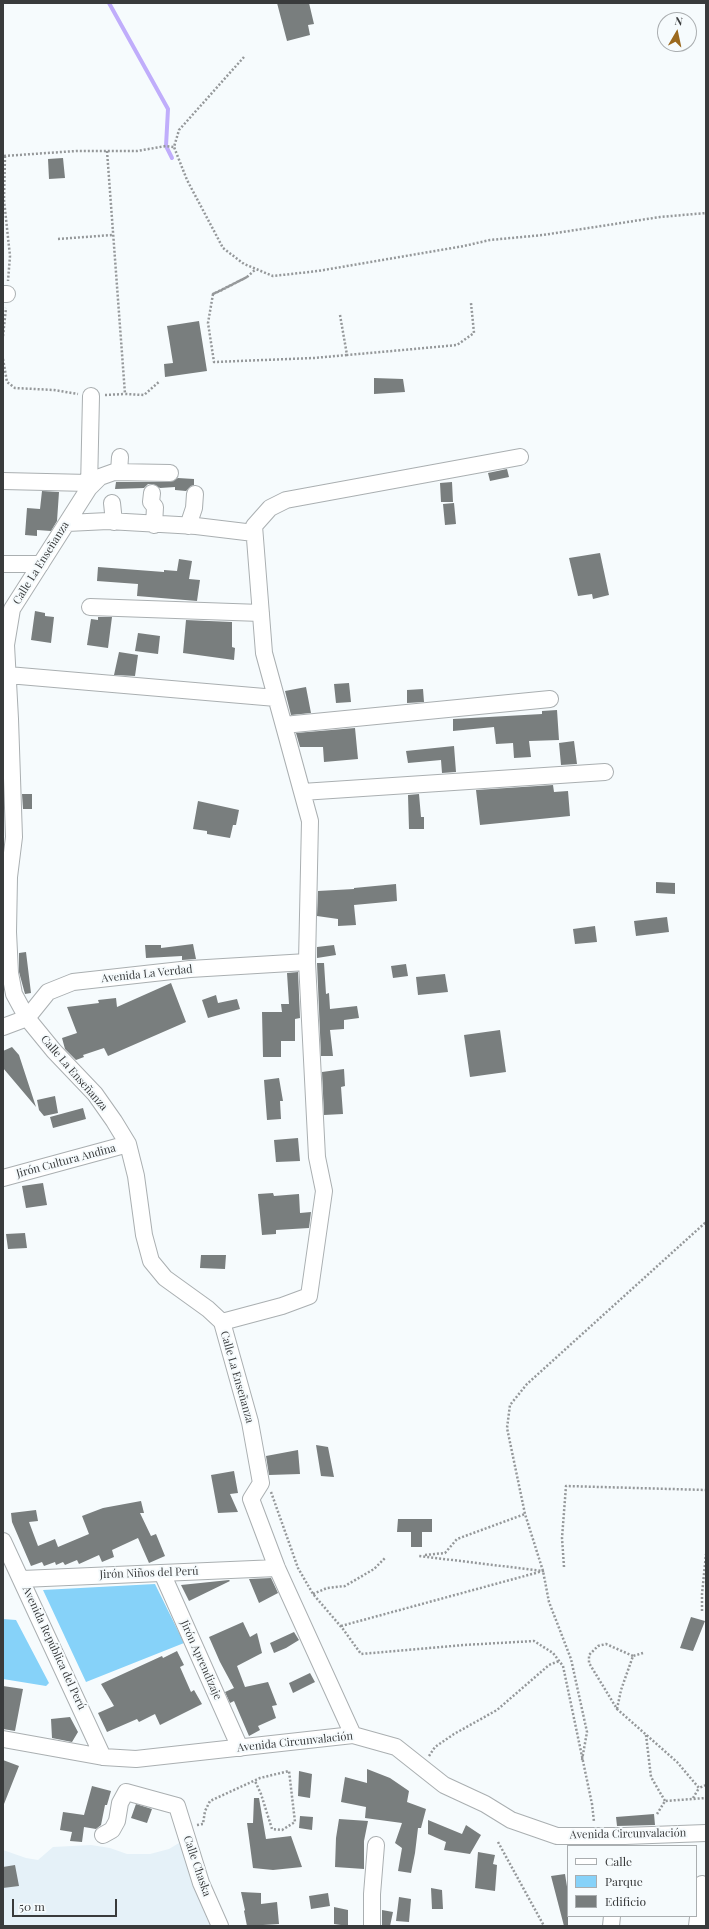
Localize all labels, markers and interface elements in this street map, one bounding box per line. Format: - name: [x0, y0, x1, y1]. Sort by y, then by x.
- north arrow: [657, 12, 697, 52]
- text: N: [674, 13, 684, 29]
- street label: Calle La Enseñanza: [10, 519, 72, 607]
- street label: Avenida La Verdad: [101, 963, 193, 985]
- street label: Calle La Enseñanza: [38, 1033, 110, 1113]
- street label: Jirón Cultura Andina: [15, 1141, 117, 1181]
- street label: Calle La Enseñanza: [218, 1329, 256, 1425]
- street label: Jirón Niños del Perú: [99, 1565, 199, 1581]
- street label: Avenida República del Perú: [20, 1584, 88, 1712]
- street label: Jirón Aprendizaje: [178, 1618, 224, 1702]
- street label: Avenida Circunvalación: [236, 1729, 354, 1755]
- street label: Avenida Circunvalación: [570, 1826, 686, 1842]
- street label: Calle Chaska: [180, 1834, 214, 1898]
- legend: [567, 1845, 697, 1917]
- text: Calle: [605, 1853, 632, 1869]
- text: Parque: [605, 1873, 643, 1889]
- scale bar: [14, 1891, 119, 1917]
- text: Edificio: [605, 1893, 646, 1909]
- text: 50 m: [19, 1898, 45, 1914]

